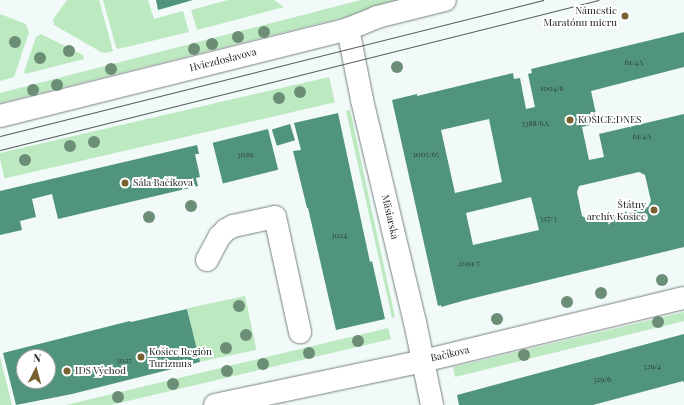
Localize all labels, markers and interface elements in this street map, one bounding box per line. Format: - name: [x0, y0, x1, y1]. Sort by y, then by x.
- place label: Námestie Maratónu mieru: [544, 4, 617, 28]
- marker: Námestie Maratónu mieru: [620, 11, 630, 21]
- street label: Hviezdoslavova: [188, 46, 258, 74]
- house number: 61/4A: [625, 57, 643, 67]
- house number: 1004/6: [540, 83, 564, 93]
- place label: KOŠICE:DNES: [578, 114, 641, 126]
- marker: KOŠICE:DNES: [565, 115, 575, 125]
- house number: 3388/6A: [521, 118, 549, 128]
- house number: 61/4A: [633, 131, 651, 141]
- house number: 3029: [237, 149, 253, 159]
- house number: 1005/65: [413, 149, 439, 159]
- place label: Sála Bačíkova: [133, 177, 193, 189]
- marker: Sála Bačíkova: [120, 178, 130, 188]
- street label: Mäsiarska: [379, 194, 401, 240]
- place label: Štátny archív Košice: [586, 198, 646, 222]
- marker: Štátny archív Košice: [649, 205, 659, 215]
- house number: 327/3: [540, 213, 556, 223]
- house number: 3024: [331, 230, 347, 240]
- house number: 2091/5: [458, 258, 480, 268]
- street label: Bačíkova: [429, 344, 471, 364]
- place label: Košice Región Turizmus: [149, 345, 212, 368]
- north arrow: [16, 349, 56, 389]
- text: N: [32, 350, 42, 365]
- marker: Košice Región Turizmus: [136, 352, 146, 362]
- house number: 3025: [116, 355, 132, 365]
- house number: 329/4: [643, 361, 661, 371]
- place label: IDS Východ: [75, 365, 126, 377]
- marker: IDS Východ: [62, 366, 72, 376]
- house number: 329/6: [593, 374, 611, 384]

